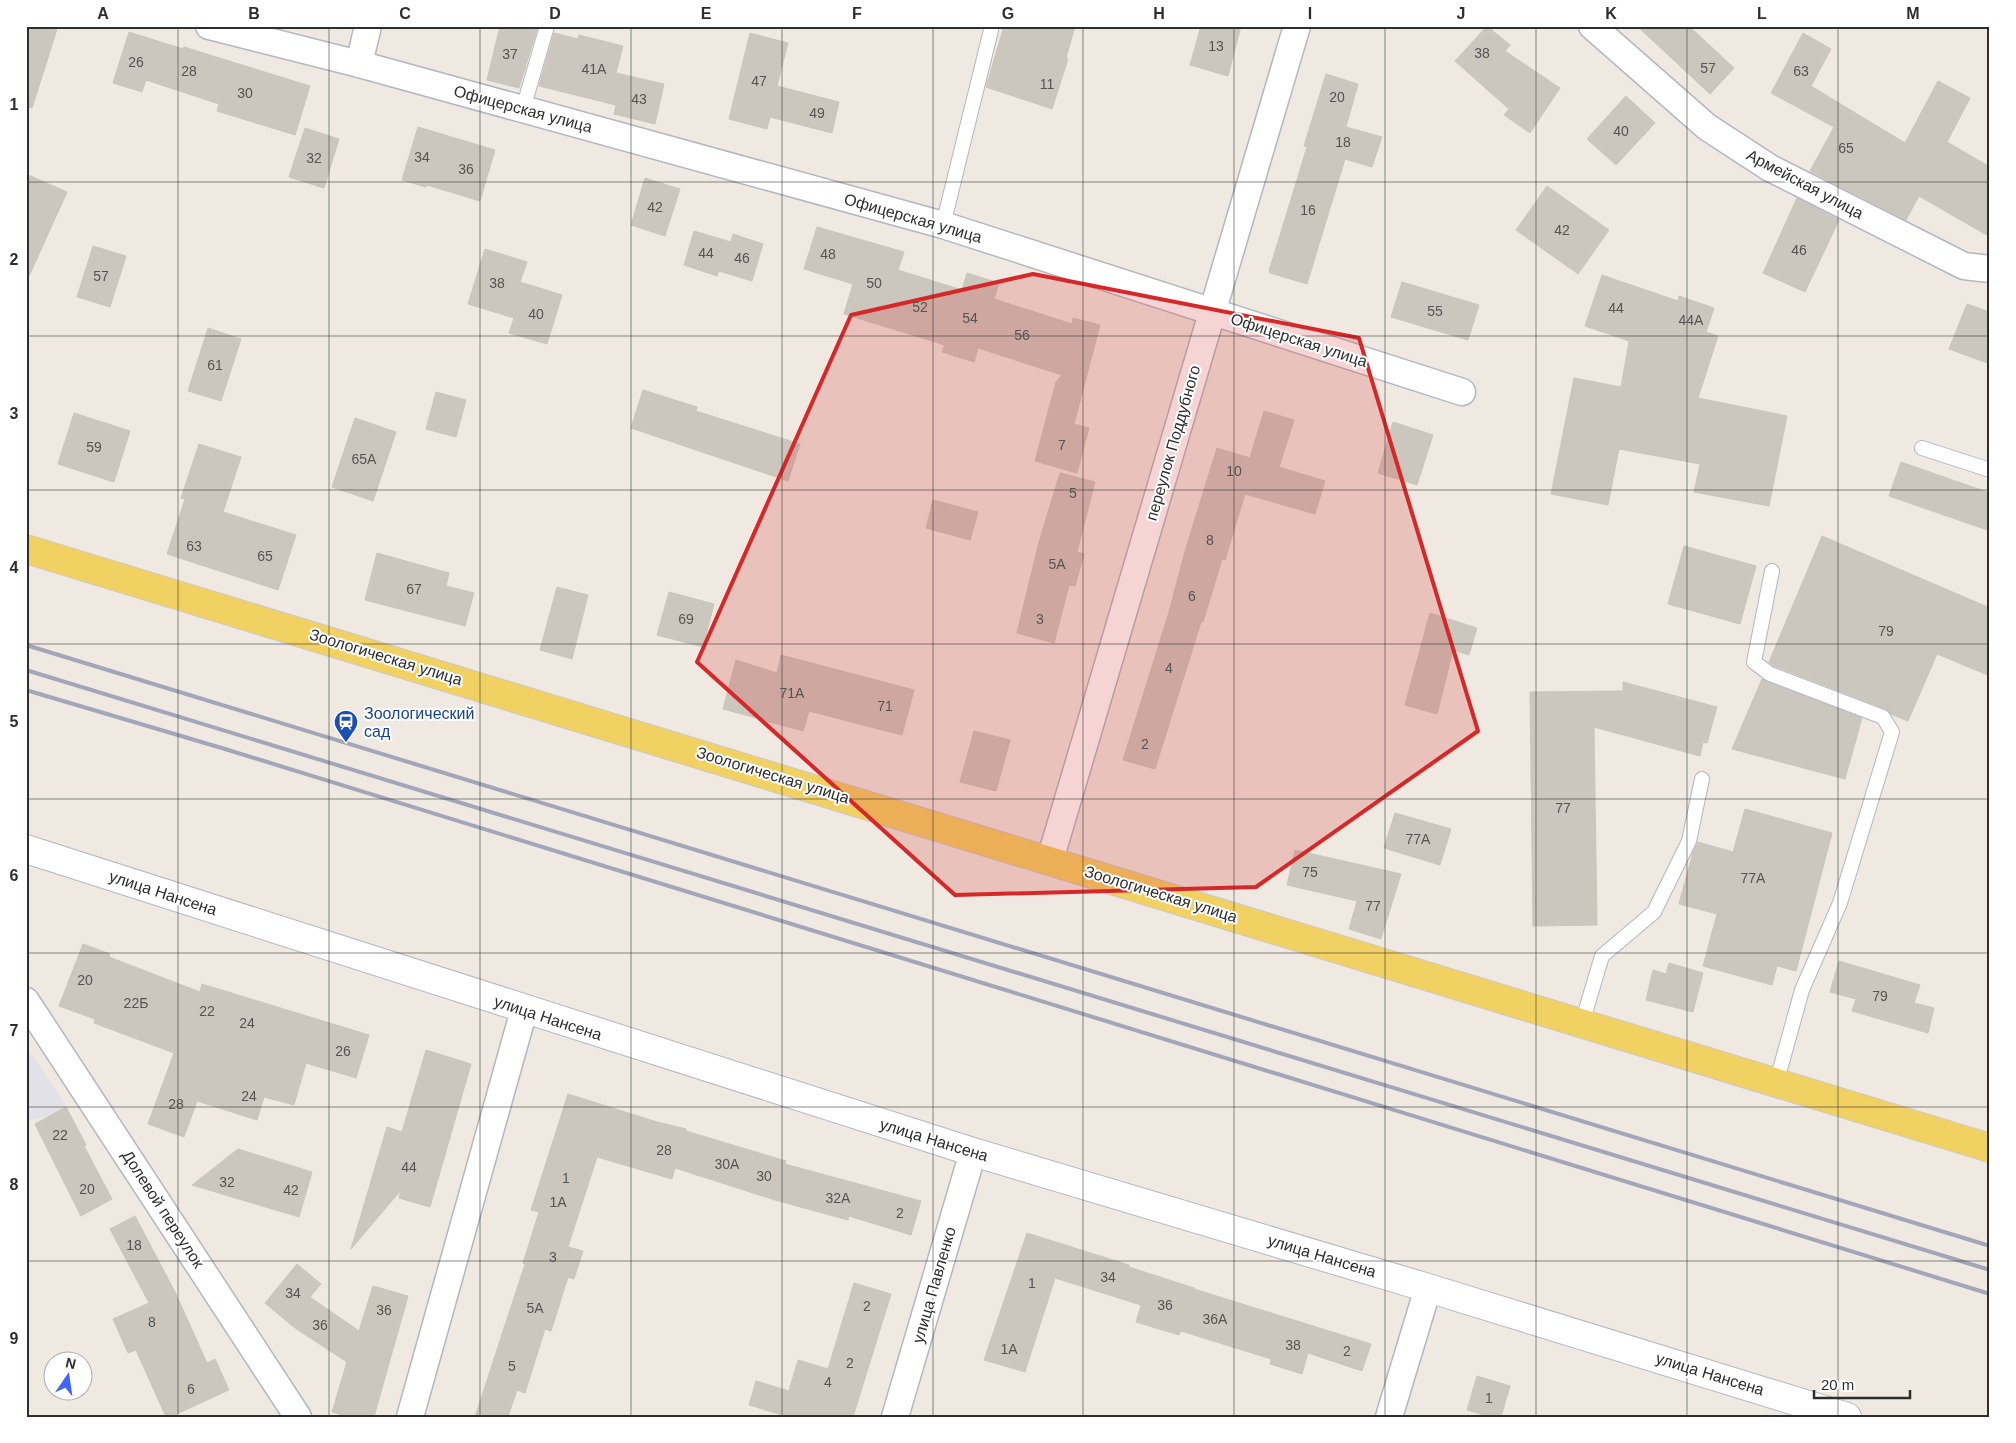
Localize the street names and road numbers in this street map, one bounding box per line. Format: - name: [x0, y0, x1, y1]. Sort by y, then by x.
- street label: Офицерская улица: [452, 82, 594, 136]
- street label: Армейская улица: [1744, 146, 1866, 222]
- street label: Офицерская улица: [842, 190, 984, 246]
- street label: Офицерская улица: [1229, 310, 1370, 370]
- street label: переулок Поддубного: [1143, 363, 1203, 523]
- street label: Зоологическая улица: [308, 626, 465, 688]
- street label: Зоологическая улица: [695, 744, 852, 806]
- street label: Зоологическая улица: [1083, 863, 1240, 925]
- street label: улица Нансена: [107, 868, 219, 918]
- street label: улица Нансена: [492, 993, 604, 1043]
- street label: улица Нансена: [878, 1115, 990, 1165]
- street label: Долевой переулок: [119, 1147, 208, 1272]
- street label: улица Павленко: [909, 1225, 959, 1345]
- street label: улица Нансена: [1266, 1231, 1378, 1281]
- street label: улица Нансена: [1654, 1349, 1766, 1399]

